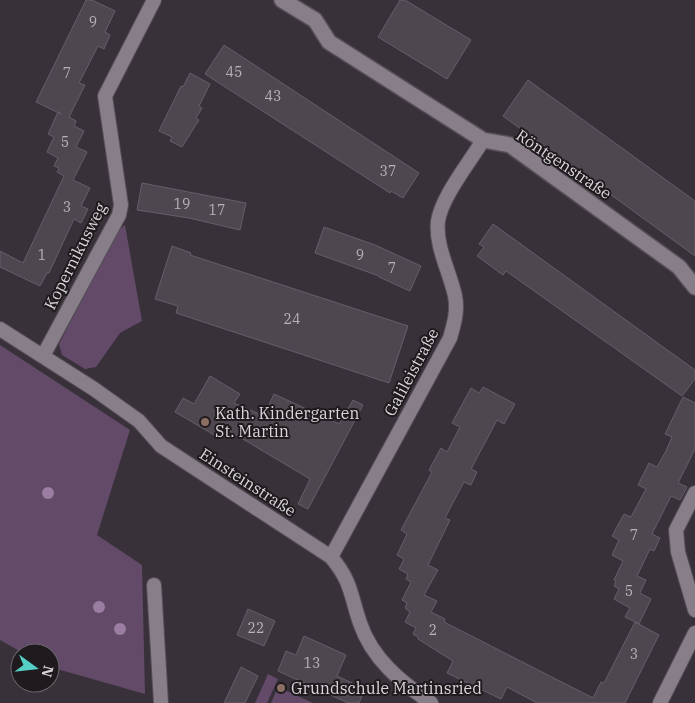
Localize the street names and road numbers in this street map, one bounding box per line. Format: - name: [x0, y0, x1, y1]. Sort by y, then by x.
- street label: Röntgenstraße: [513, 125, 615, 203]
- street label: Kopernikusweg: [39, 199, 111, 313]
- street label: Galileistraße: [379, 325, 443, 419]
- street label: Einsteinstraße: [196, 443, 300, 521]

